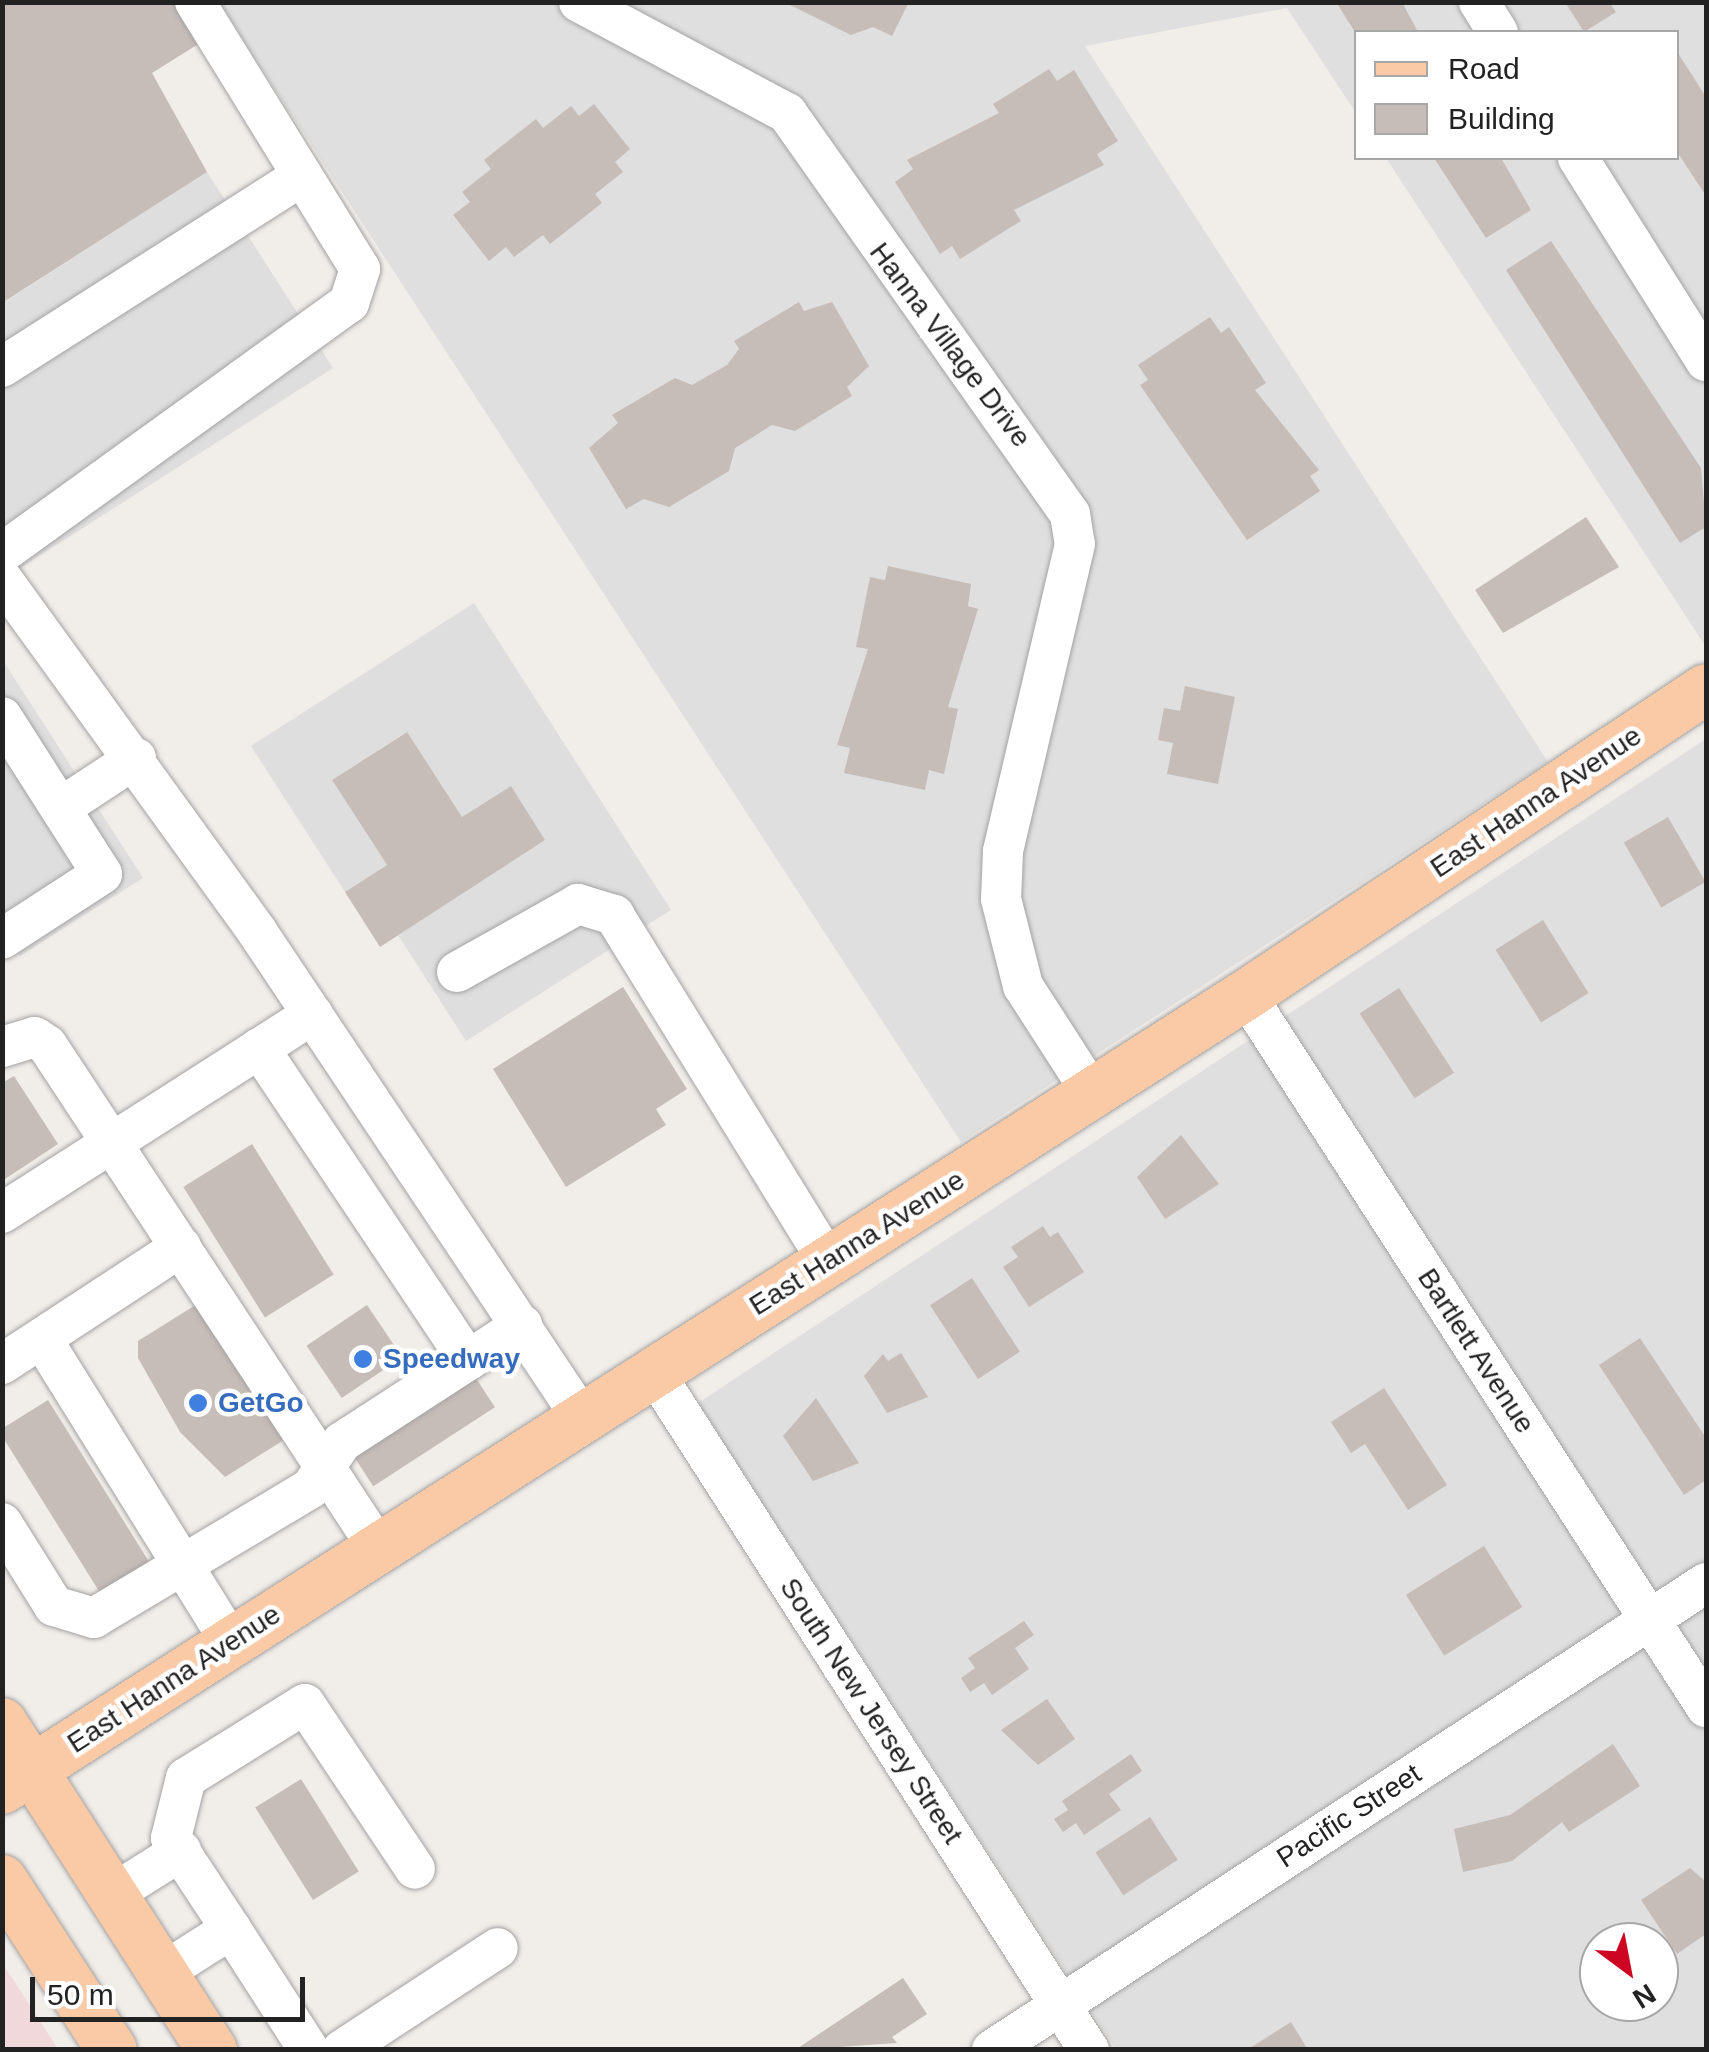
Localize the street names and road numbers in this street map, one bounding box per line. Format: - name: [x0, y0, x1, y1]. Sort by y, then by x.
- street label: Hanna Village Drive: [862, 236, 1038, 454]
- street label: East Hanna Avenue: [1424, 719, 1648, 885]
- street label: East Hanna Avenue: [743, 1163, 971, 1323]
- street label: Bartlett Avenue: [1410, 1262, 1542, 1440]
- street label: South New Jersey Street: [773, 1572, 969, 1850]
- street label: East Hanna Avenue: [61, 1597, 287, 1761]
- street label: Pacific Street: [1271, 1757, 1427, 1875]

